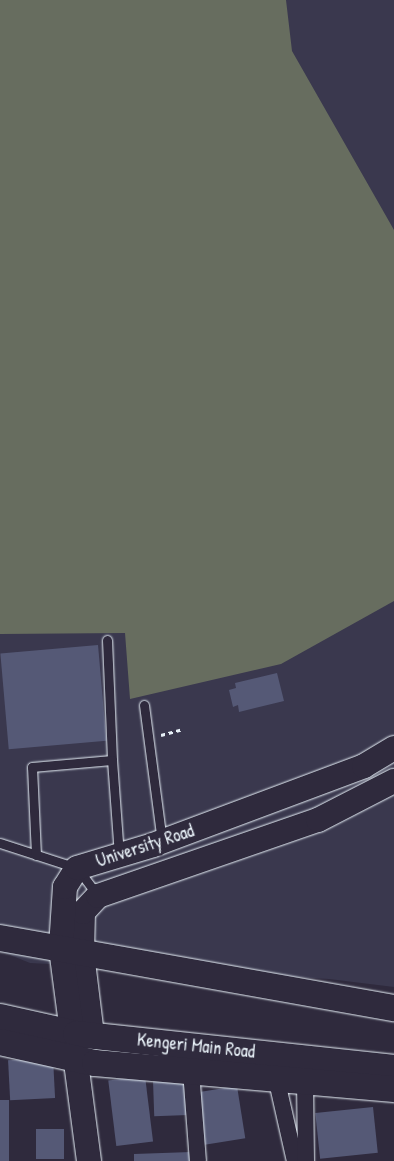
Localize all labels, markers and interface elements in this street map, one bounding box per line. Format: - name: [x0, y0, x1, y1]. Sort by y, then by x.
- street label: University Road: [93, 820, 197, 872]
- street label: Kengeri Main Road: [136, 1029, 256, 1063]

